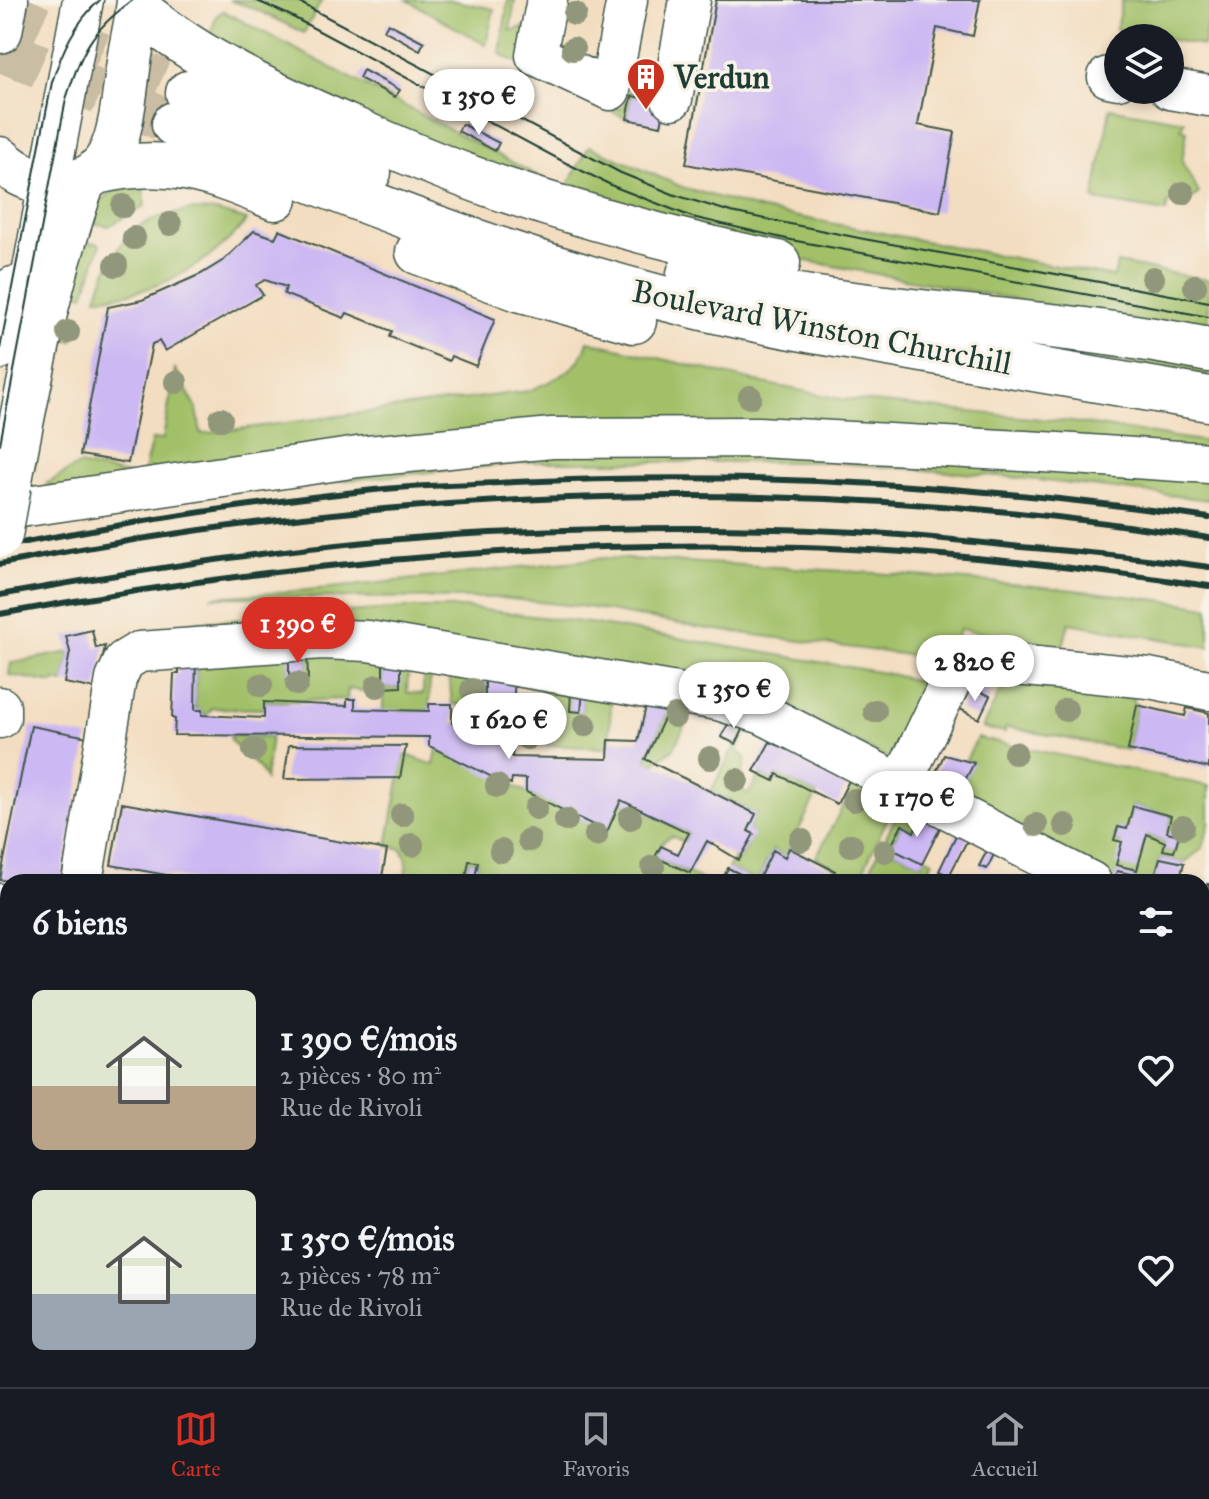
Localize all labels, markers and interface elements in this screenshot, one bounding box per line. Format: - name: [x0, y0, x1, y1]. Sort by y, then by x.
- map controls: [1104, 24, 1184, 104]
- button: layers: [1104, 24, 1184, 104]
- building icon: Verdun: [625, 56, 667, 111]
- place label: Verdun: [673, 58, 770, 97]
- pin: 1 350 €: [405, 69, 553, 137]
- text: 1 350 €: [442, 79, 516, 111]
- street label: Boulevard Winston Churchill: [629, 272, 1015, 383]
- pin: 1 390 €: [224, 597, 372, 665]
- text: 1 390 €: [260, 607, 336, 639]
- pin: 2 820 €: [901, 635, 1049, 703]
- text: 2 820 €: [934, 645, 1016, 677]
- pin: 1 350 €: [660, 662, 808, 730]
- text: 1 350 €: [697, 672, 771, 704]
- pin: 1 620 €: [435, 693, 583, 761]
- text: 1 620 €: [470, 703, 548, 735]
- pin: 1 170 €: [843, 771, 991, 839]
- text: 1 170 €: [879, 781, 955, 813]
- icon: filters: [1134, 900, 1178, 944]
- text: 6 biens: [32, 902, 127, 943]
- text: 1 390 €/mois: [280, 1018, 457, 1059]
- icon: home: [96, 1022, 192, 1118]
- icon: heart: [1134, 1048, 1178, 1092]
- text: 2 pièces · 80 m²: [280, 1059, 441, 1091]
- text: Rue de Rivoli: [280, 1091, 423, 1123]
- text: 1 350 €/mois: [280, 1218, 455, 1259]
- icon: home: [96, 1222, 192, 1318]
- icon: heart: [1134, 1248, 1178, 1292]
- text: 2 pièces · 78 m²: [280, 1259, 440, 1291]
- text: Rue de Rivoli: [280, 1291, 423, 1323]
- tab: Carte: [171, 1407, 221, 1482]
- tab: Favoris: [563, 1407, 630, 1482]
- tab: Accueil: [972, 1407, 1038, 1482]

